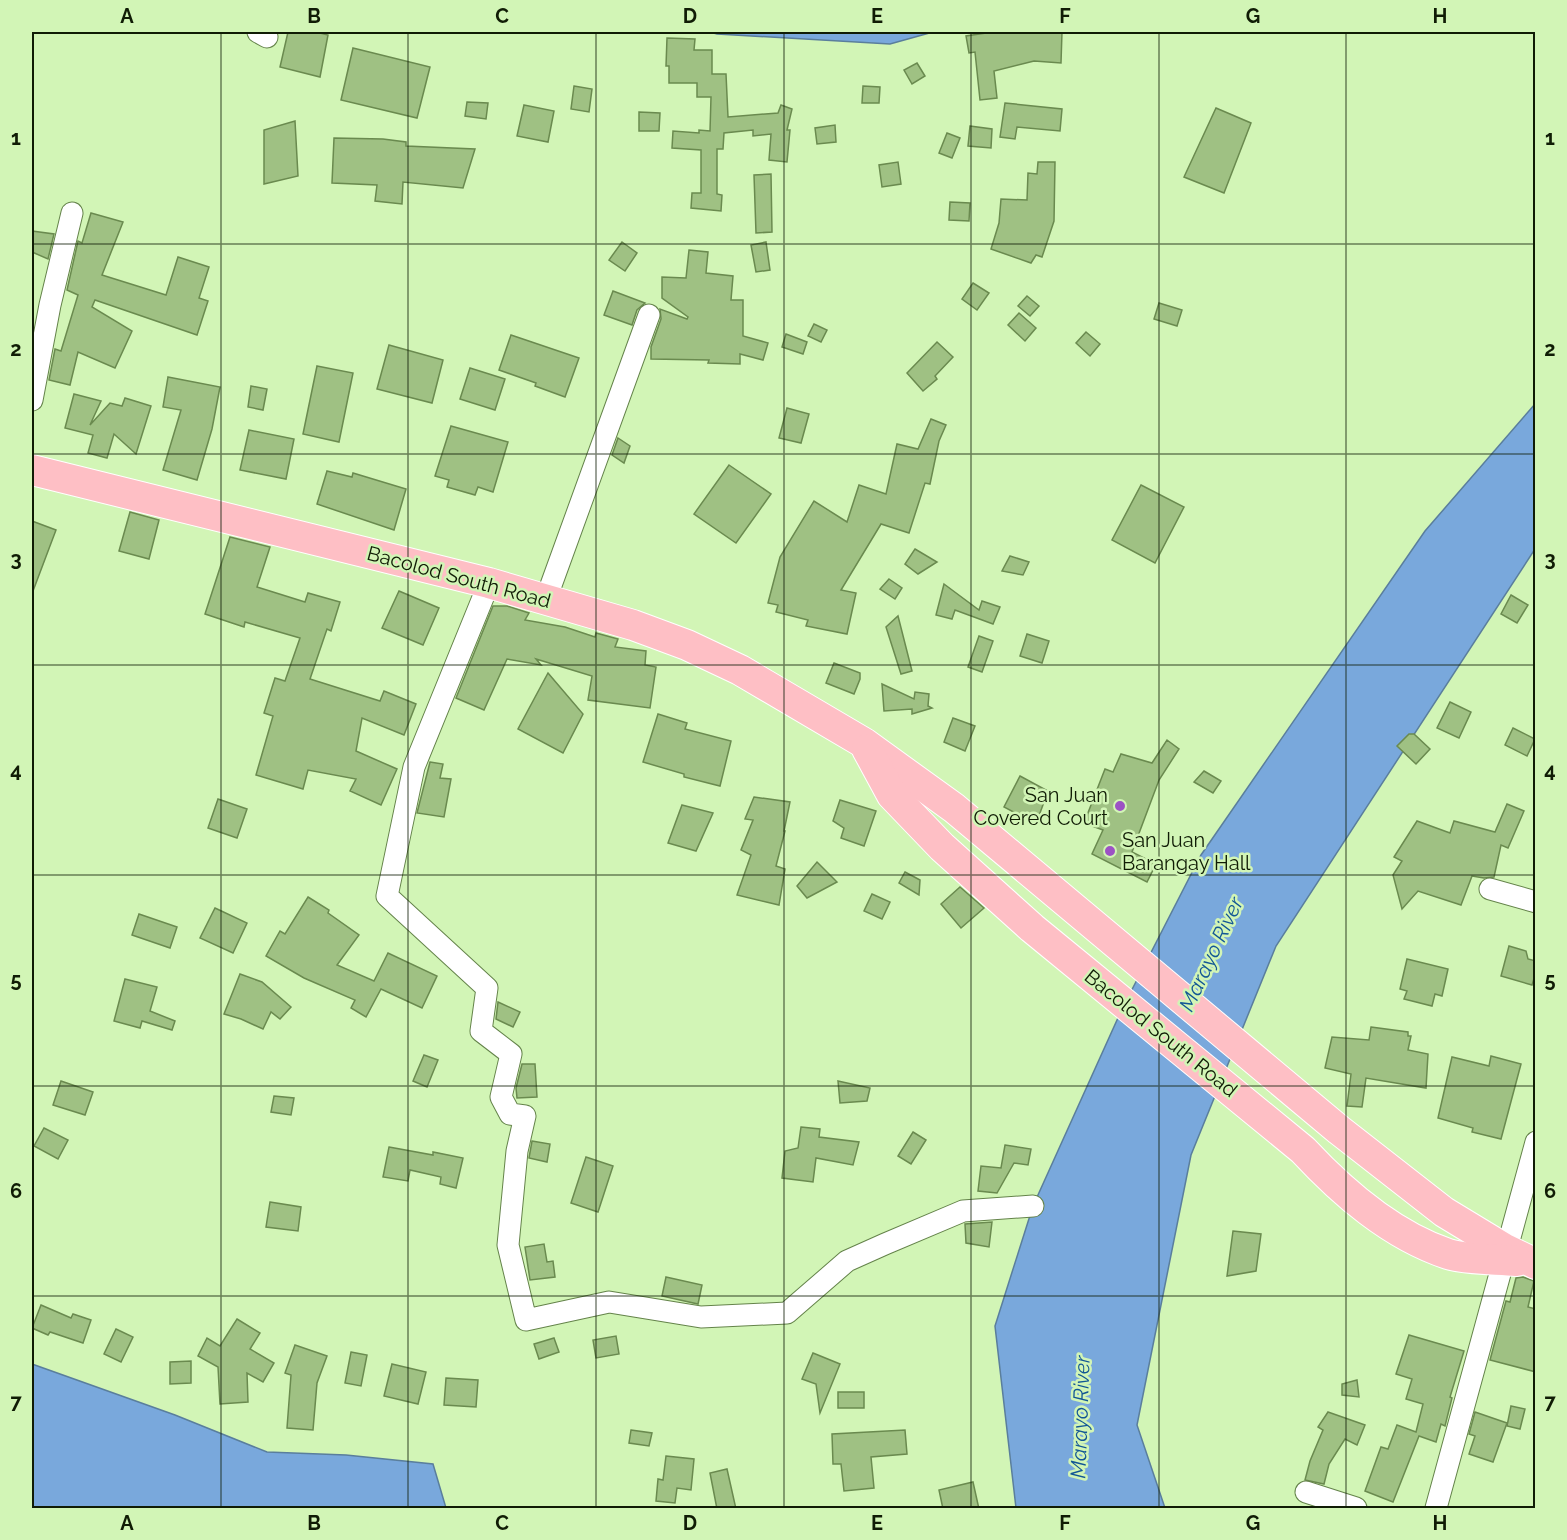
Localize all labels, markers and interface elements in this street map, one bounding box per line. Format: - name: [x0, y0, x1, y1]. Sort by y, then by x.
- text: A: [120, 4, 134, 28]
- text: B: [307, 4, 321, 28]
- text: C: [495, 4, 509, 28]
- text: D: [683, 4, 697, 28]
- text: E: [871, 4, 883, 28]
- text: F: [1059, 4, 1071, 28]
- text: G: [1246, 4, 1260, 28]
- text: H: [1433, 4, 1447, 28]
- text: 1: [11, 126, 21, 150]
- text: 1: [1545, 126, 1555, 150]
- text: 2: [10, 337, 22, 361]
- text: 2: [1544, 337, 1556, 361]
- street label: Bacolod South Road: [365, 541, 553, 613]
- text: 3: [10, 547, 22, 571]
- text: 3: [1544, 547, 1556, 571]
- text: 4: [10, 758, 22, 782]
- text: 4: [1544, 758, 1556, 782]
- place label: San Juan Covered Court: [974, 783, 1108, 830]
- marker: San Juan Covered Court: [1113, 799, 1127, 813]
- place label: San Juan Barangay Hall: [1122, 828, 1251, 875]
- marker: San Juan Barangay Hall: [1103, 844, 1117, 858]
- water label: Marayo River: [1174, 892, 1249, 1015]
- street label: Bacolod South Road: [1080, 964, 1242, 1102]
- text: 5: [10, 968, 22, 992]
- text: 5: [1544, 968, 1556, 992]
- text: 6: [10, 1179, 22, 1203]
- text: 6: [1544, 1179, 1556, 1203]
- water label: Marayo River: [1065, 1354, 1095, 1479]
- text: 7: [10, 1390, 22, 1414]
- text: 7: [1544, 1390, 1556, 1414]
- text: A: [120, 1511, 134, 1535]
- text: B: [307, 1511, 321, 1535]
- text: C: [495, 1511, 509, 1535]
- text: D: [683, 1511, 697, 1535]
- text: E: [871, 1511, 883, 1535]
- text: F: [1059, 1511, 1071, 1535]
- text: G: [1246, 1511, 1260, 1535]
- text: H: [1433, 1511, 1447, 1535]

